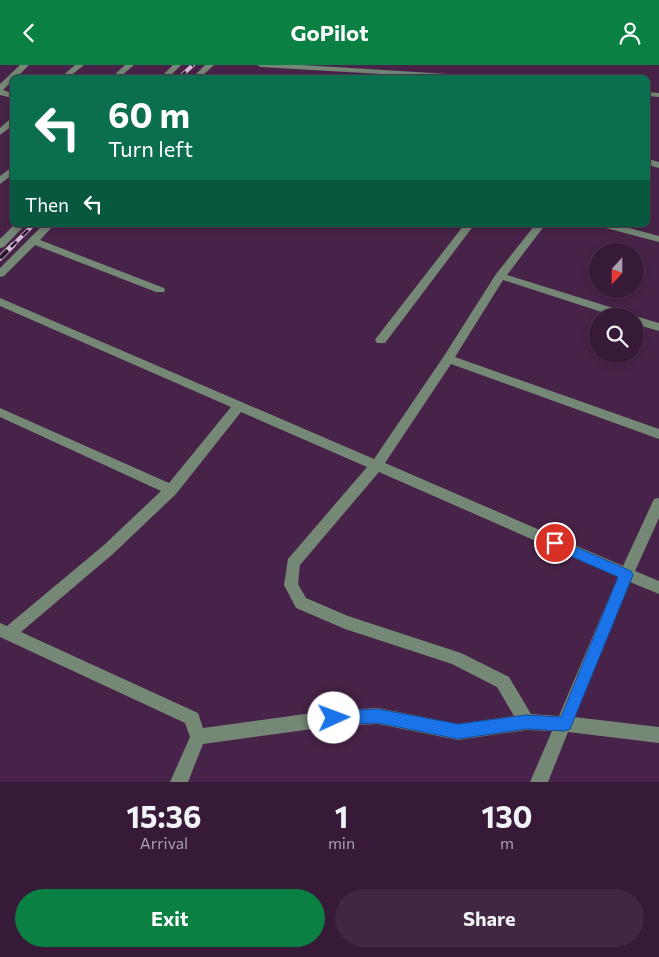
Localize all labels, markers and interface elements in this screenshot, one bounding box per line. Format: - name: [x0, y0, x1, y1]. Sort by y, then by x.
- icon: back: [15, 19, 43, 47]
- text: GoPilot: [291, 19, 368, 46]
- icon: person: [616, 19, 644, 47]
- text: 60 m: [108, 92, 190, 135]
- icon: left: [25, 95, 90, 160]
- text: Turn left: [108, 135, 193, 162]
- icon: left: [79, 190, 107, 218]
- text: Then: [25, 193, 69, 216]
- north arrow: [589, 243, 644, 297]
- map controls: [589, 243, 644, 363]
- button: search: [589, 308, 644, 363]
- pin: [534, 522, 576, 564]
- icon: arrive: [541, 529, 569, 557]
- position arrow: [307, 691, 359, 743]
- text: 15:36: [126, 797, 201, 834]
- text: 1: [335, 797, 348, 834]
- text: 130: [482, 797, 533, 834]
- text: Arrival: [140, 833, 188, 852]
- text: min: [328, 833, 355, 852]
- text: m: [500, 833, 514, 852]
- button: Exit: [15, 889, 325, 947]
- button: Share: [335, 889, 644, 947]

